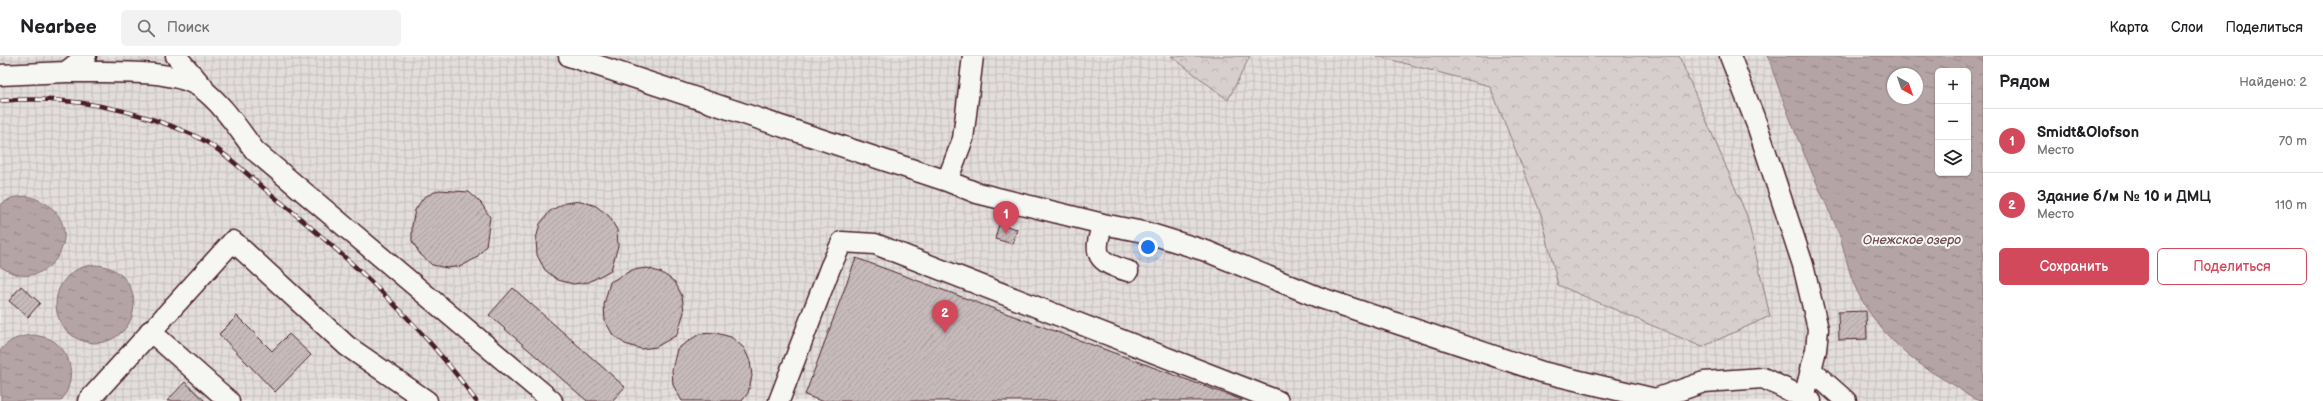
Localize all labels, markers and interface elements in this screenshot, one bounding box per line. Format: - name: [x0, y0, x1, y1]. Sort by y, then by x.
- search box: [121, 10, 401, 46]
- text: Nearbee: [20, 16, 97, 39]
- icon: search: [135, 17, 157, 39]
- text: Поиск: [167, 18, 210, 37]
- text: Карта: [2109, 19, 2149, 36]
- text: Слои: [2171, 19, 2203, 36]
- text: Поделиться: [2225, 19, 2303, 36]
- north arrow: [1887, 68, 1923, 104]
- map controls: [1935, 68, 1971, 176]
- button: +: [1935, 68, 1971, 104]
- text: Рядом: [1999, 72, 2050, 92]
- text: Найдено: 2: [2239, 74, 2307, 90]
- button: −: [1935, 104, 1971, 140]
- text: Smidt&Olofson: [2037, 123, 2139, 142]
- text: 1: [2009, 133, 2015, 149]
- text: 70 m: [2279, 133, 2307, 149]
- button: layers: [1935, 140, 1971, 176]
- text: Место: [2037, 142, 2074, 158]
- text: Здание б/м № 10 и ДМЦ: [2037, 187, 2211, 206]
- text: 2: [2008, 197, 2016, 213]
- text: 110 m: [2275, 197, 2307, 213]
- pin: 1: [993, 201, 1019, 234]
- text: Место: [2037, 206, 2074, 222]
- water label: Онежское озеро: [1863, 232, 1961, 248]
- your location: [1138, 237, 1158, 257]
- button: Сохранить: [1999, 248, 2149, 285]
- button: Поделиться: [2157, 248, 2307, 285]
- pin: 2: [932, 300, 958, 333]

